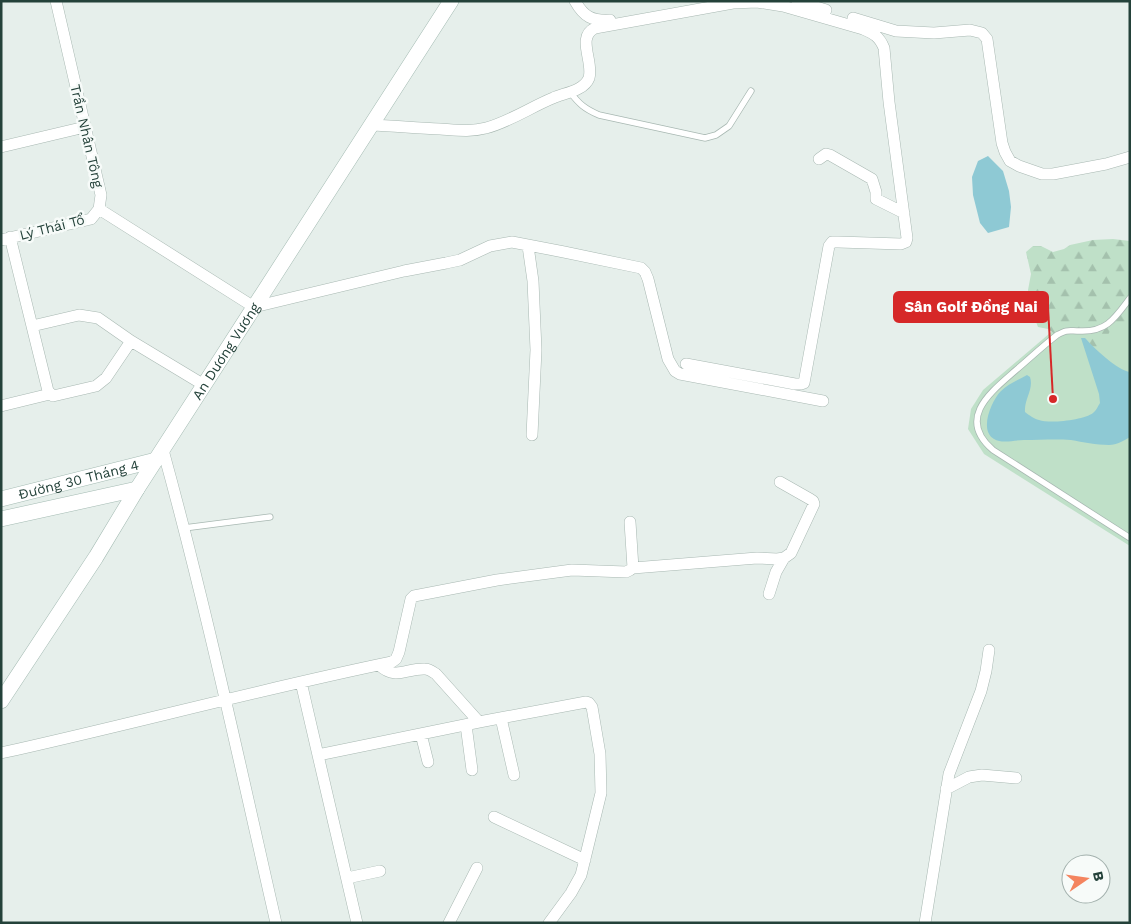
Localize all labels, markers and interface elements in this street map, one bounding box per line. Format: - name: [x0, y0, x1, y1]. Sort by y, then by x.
- street label: Trần Nhân Tông: [67, 83, 107, 190]
- street label: Lý Thái Tổ: [18, 211, 86, 243]
- callout: Sân Golf Đồng Nai: [894, 292, 1048, 322]
- text: Sân Golf Đồng Nai: [904, 298, 1038, 316]
- street label: An Dương Vương: [189, 299, 263, 403]
- street label: Đường 30 Tháng 4: [17, 457, 141, 502]
- north arrow: [1061, 854, 1111, 904]
- text: B: [1090, 870, 1108, 883]

